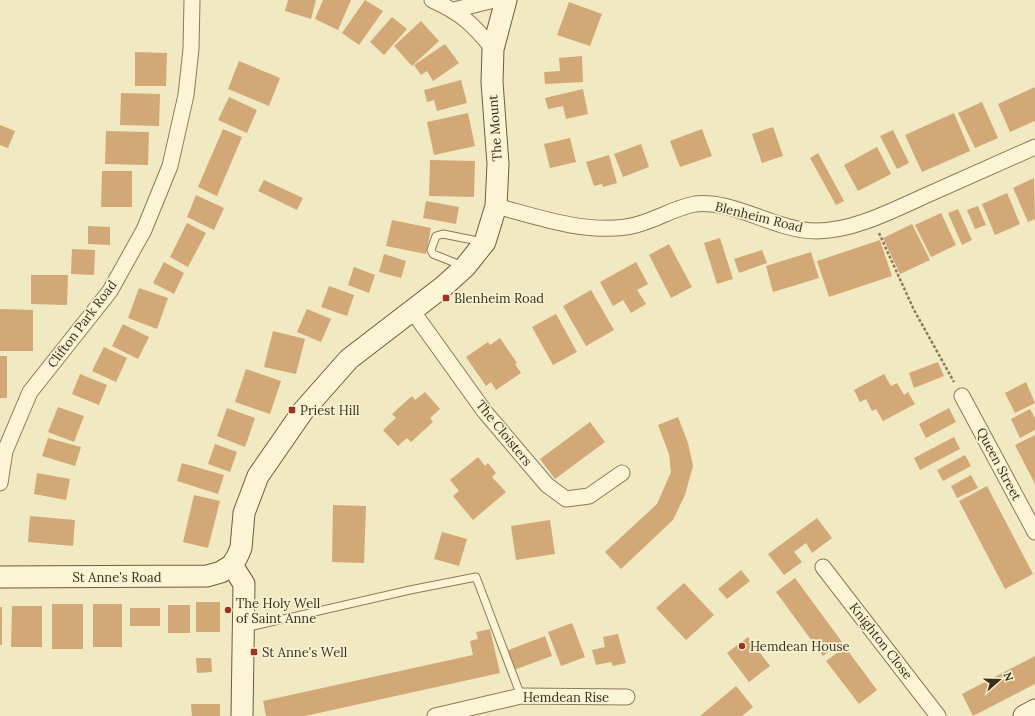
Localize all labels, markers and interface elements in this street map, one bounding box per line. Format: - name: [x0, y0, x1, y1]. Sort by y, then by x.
- street label: The Mount: [484, 94, 506, 162]
- street label: Blenheim Road: [713, 198, 805, 236]
- street label: Clifton Park Road: [43, 277, 121, 371]
- place label: Blenheim Road: [454, 290, 544, 307]
- marker: Blenheim Road: [441, 293, 451, 303]
- street label: The Cloisters: [472, 396, 536, 470]
- place label: Priest Hill: [300, 402, 360, 419]
- marker: Priest Hill: [287, 405, 297, 415]
- street label: Queen Street: [973, 425, 1025, 503]
- street label: St Anne's Road: [73, 569, 162, 586]
- place label: The Holy Well of Saint Anne: [236, 595, 321, 627]
- street label: Knighton Close: [846, 599, 916, 683]
- marker: The Holy Well of Saint Anne: [223, 605, 233, 615]
- place label: Hemdean House: [750, 638, 850, 655]
- marker: Hemdean House: [737, 641, 747, 651]
- place label: St Anne's Well: [262, 644, 348, 661]
- marker: St Anne's Well: [249, 647, 259, 657]
- north arrow: [979, 660, 1019, 700]
- text: N: [1000, 670, 1017, 683]
- street label: Hemdean Rise: [523, 689, 609, 706]

